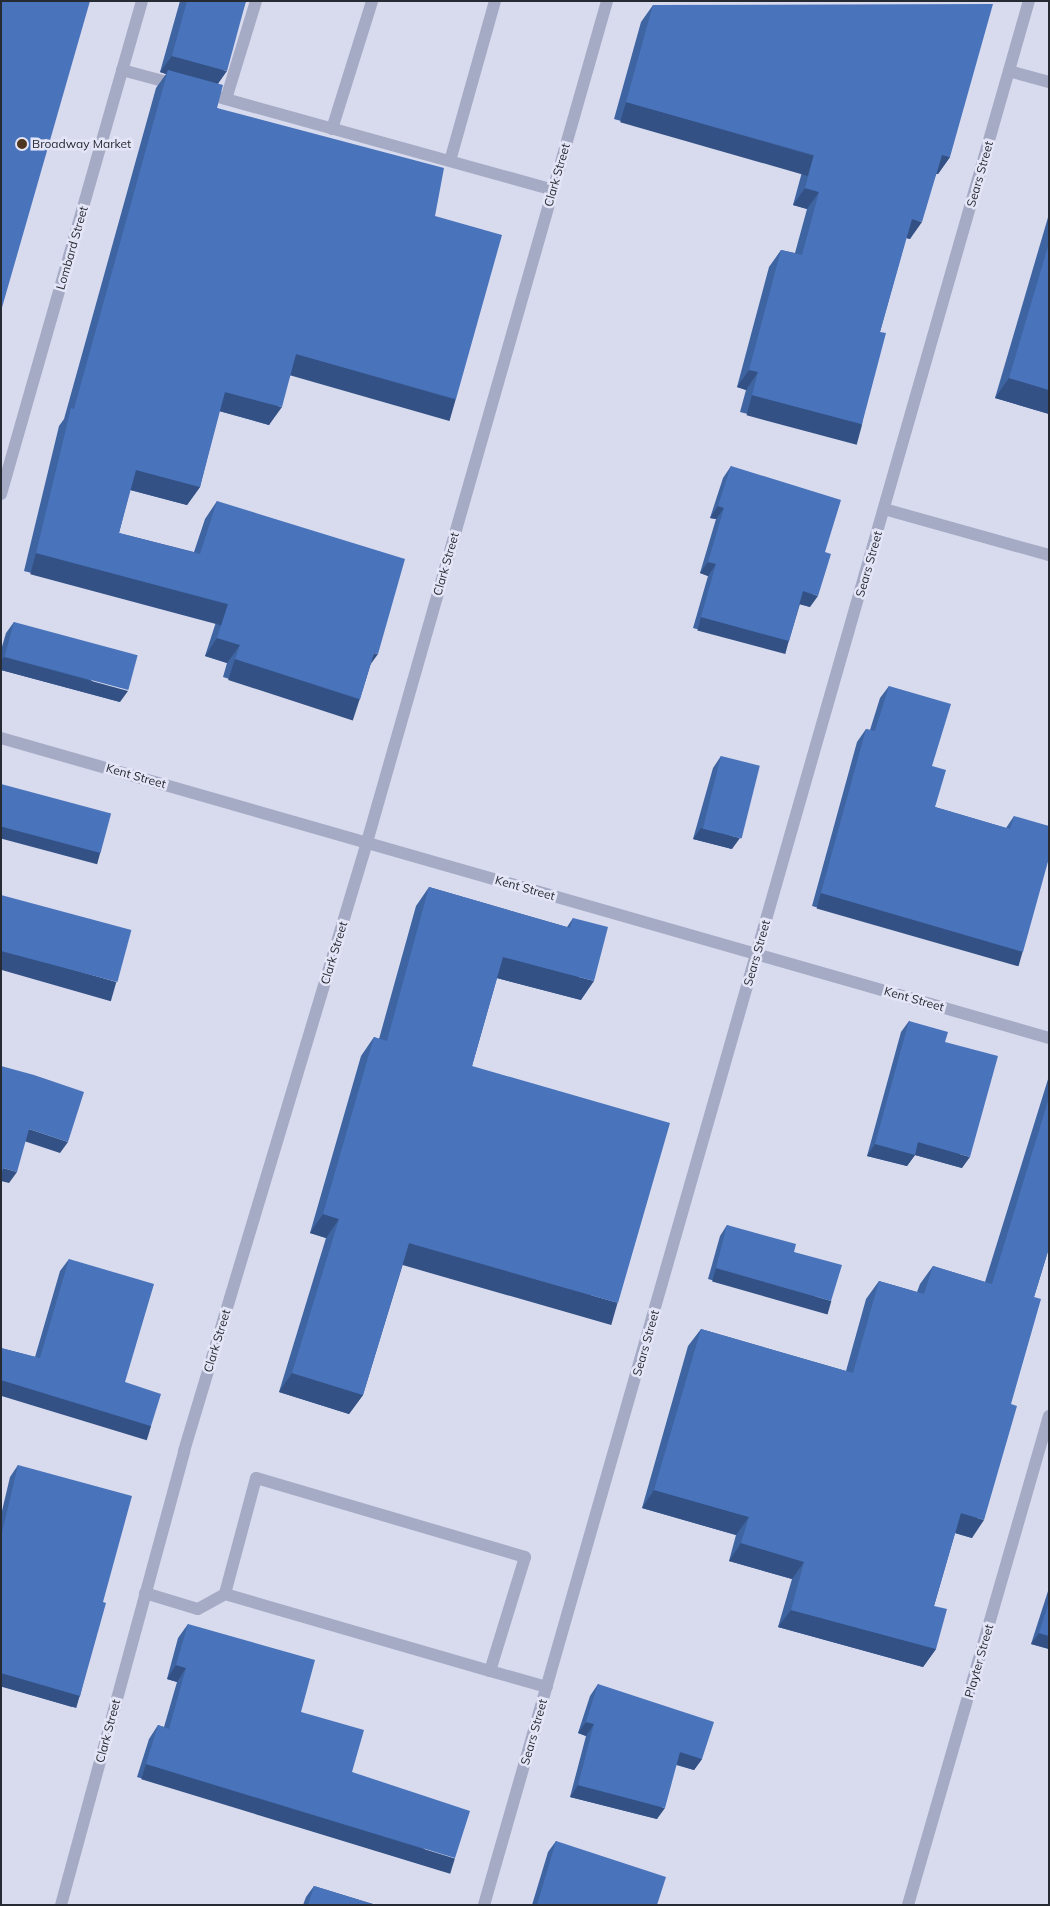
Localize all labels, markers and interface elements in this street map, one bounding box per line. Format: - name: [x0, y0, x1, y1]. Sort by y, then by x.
- place label: Broadway Market: [32, 137, 131, 151]
- marker: Broadway Market: [16, 138, 28, 150]
- street label: Sears Street: [964, 139, 996, 209]
- street label: Clark Street: [541, 142, 573, 208]
- street label: Lombard Street: [53, 205, 91, 291]
- street label: Sears Street: [853, 529, 885, 599]
- street label: Clark Street: [430, 531, 462, 597]
- street label: Kent Street: [104, 761, 168, 791]
- street label: Kent Street: [493, 873, 557, 903]
- street label: Sears Street: [741, 918, 773, 988]
- street label: Clark Street: [318, 920, 350, 986]
- street label: Kent Street: [882, 984, 946, 1014]
- street label: Clark Street: [201, 1308, 233, 1374]
- street label: Sears Street: [630, 1308, 662, 1378]
- street label: Playter Street: [962, 1623, 996, 1699]
- street label: Sears Street: [518, 1697, 550, 1767]
- street label: Clark Street: [93, 1698, 123, 1764]

